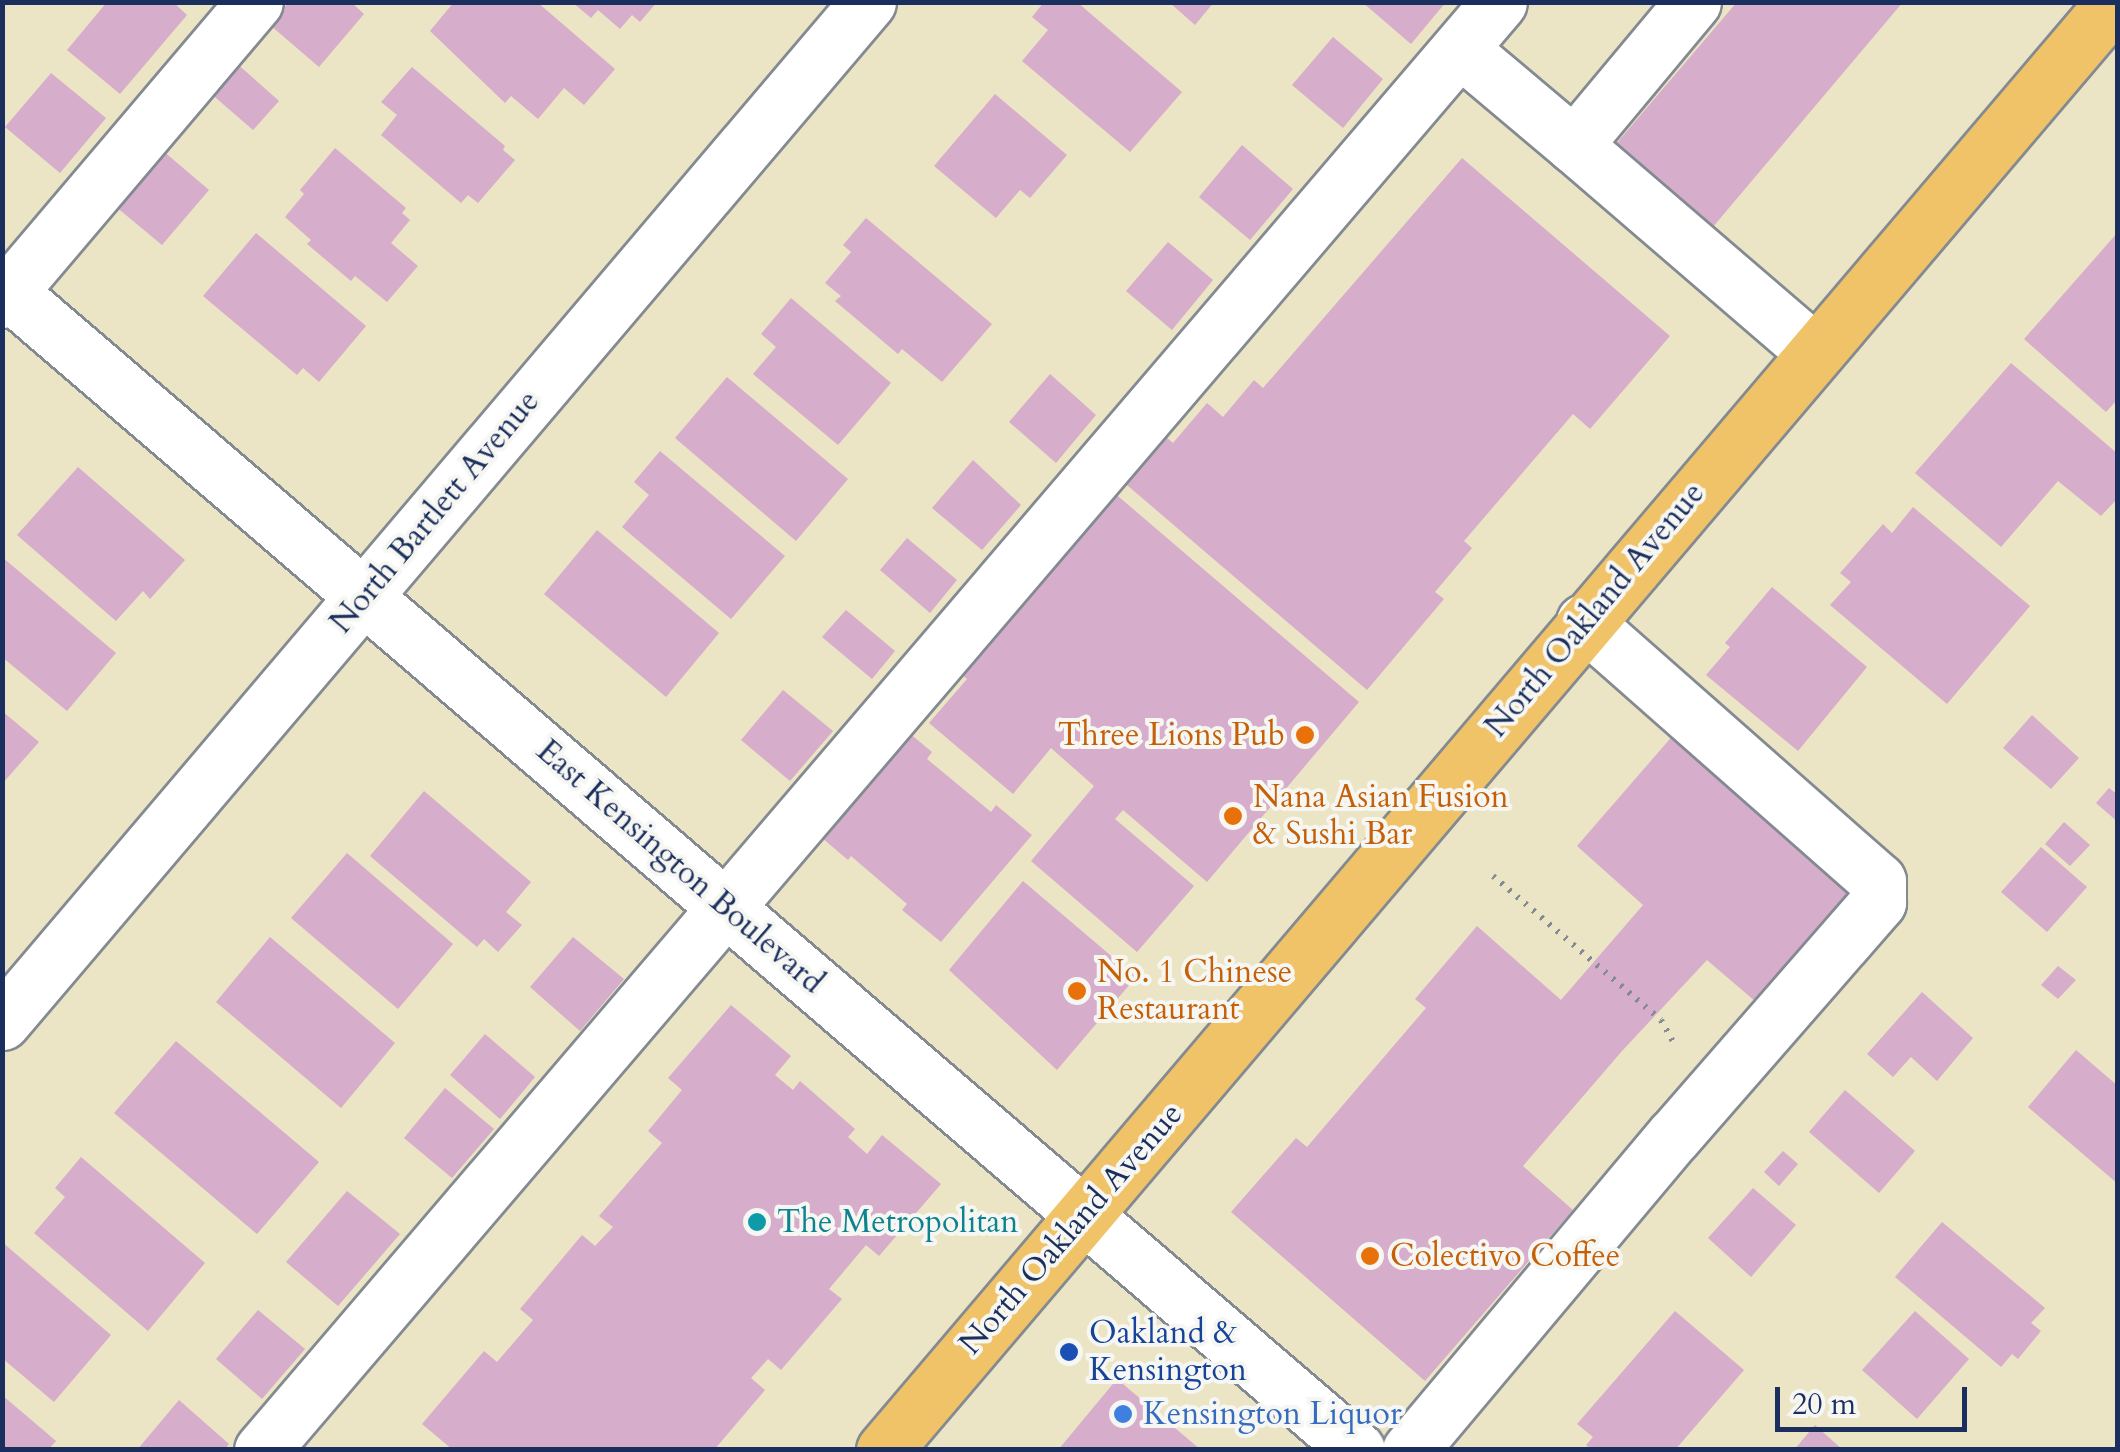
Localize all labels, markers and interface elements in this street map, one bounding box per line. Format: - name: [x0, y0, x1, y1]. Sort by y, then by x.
- street label: North Bartlett Avenue: [322, 383, 548, 641]
- street label: North Oakland Avenue: [1477, 475, 1713, 745]
- place label: Three Lions Pub: [1058, 716, 1285, 754]
- marker: Three Lions Pub: [1294, 724, 1316, 746]
- street label: East Kensington Boulevard: [529, 732, 831, 1002]
- place label: Nana Asian Fusion & Sushi Bar: [1253, 779, 1509, 854]
- marker: Nana Asian Fusion & Sushi Bar: [1222, 805, 1244, 827]
- place label: No. 1 Chinese Restaurant: [1097, 954, 1292, 1029]
- marker: No. 1 Chinese Restaurant: [1066, 980, 1088, 1002]
- street label: North Oakland Avenue: [951, 1095, 1191, 1363]
- place label: The Metropolitan: [777, 1203, 1019, 1241]
- marker: The Metropolitan: [746, 1211, 768, 1233]
- place label: Colectivo Coffee: [1390, 1237, 1620, 1275]
- marker: Colectivo Coffee: [1359, 1245, 1381, 1267]
- place label: Oakland & Kensington: [1089, 1315, 1247, 1390]
- marker: Oakland & Kensington: [1058, 1341, 1080, 1363]
- scale bar: [1780, 1367, 1972, 1429]
- text: 20 m: [1792, 1384, 1856, 1425]
- place label: Kensington Liquor: [1143, 1395, 1402, 1433]
- marker: Kensington Liquor: [1112, 1403, 1134, 1425]

